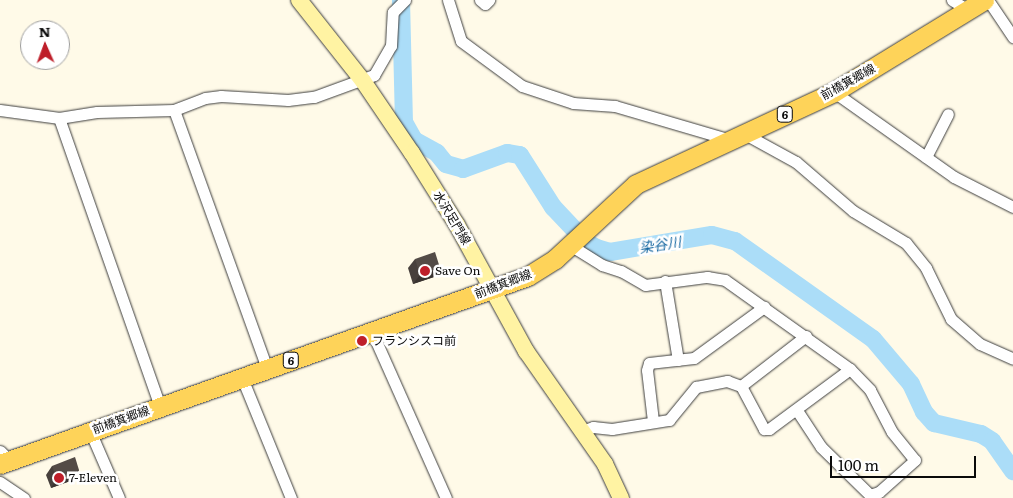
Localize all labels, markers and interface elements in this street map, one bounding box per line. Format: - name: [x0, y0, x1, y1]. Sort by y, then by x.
- north arrow: [20, 20, 70, 70]
- text: N: [38, 21, 51, 41]
- street label: 前橋箕郷線: [818, 61, 878, 103]
- road number: 6: [776, 106, 794, 122]
- street label: 水沢足門線: [430, 189, 474, 247]
- water label: 染谷川: [638, 232, 682, 256]
- place label: Save On: [435, 264, 481, 278]
- marker: Save On: [419, 265, 431, 277]
- street label: 前橋箕郷線: [472, 267, 534, 301]
- place label: フランシスコ前: [372, 334, 456, 348]
- marker: フランシスコ前: [356, 335, 368, 347]
- road number: 6: [282, 352, 300, 368]
- street label: 前橋箕郷線: [90, 403, 152, 437]
- scale bar: [833, 446, 979, 478]
- text: 100 m: [838, 453, 879, 476]
- place label: 7-Eleven: [69, 471, 117, 485]
- marker: 7-Eleven: [53, 472, 65, 484]

